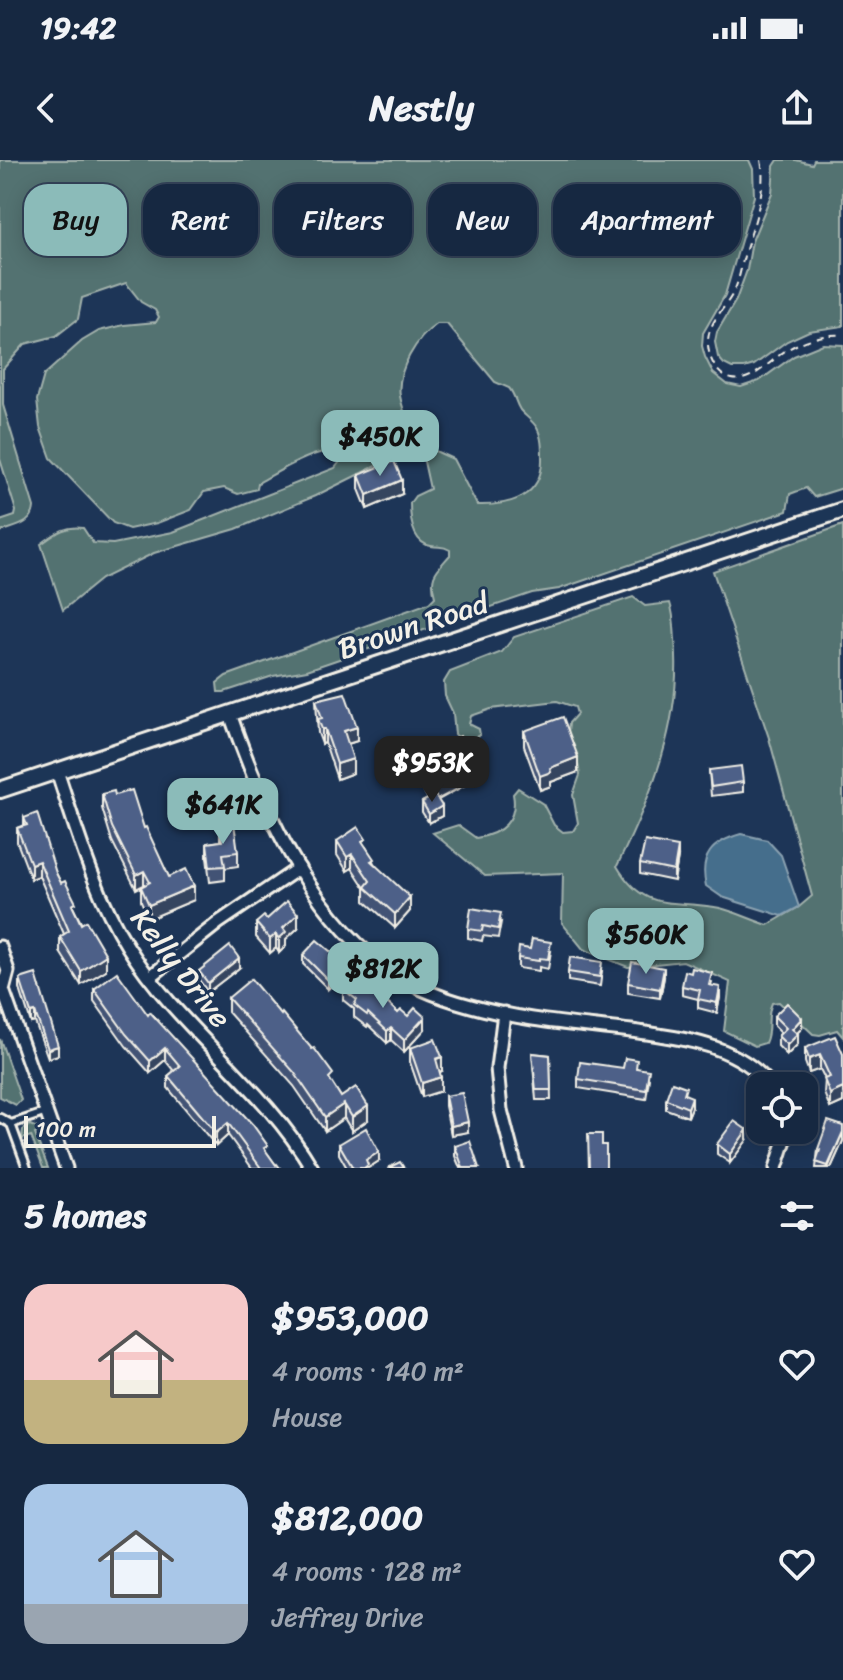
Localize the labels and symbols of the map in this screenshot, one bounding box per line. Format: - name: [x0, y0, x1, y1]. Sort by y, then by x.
- pin: $450K: [324, 410, 436, 478]
- street label: Brown Road: [331, 576, 497, 676]
- pin: $953K: [376, 736, 488, 804]
- pin: $641K: [167, 778, 279, 846]
- street label: Kelly Drive: [116, 896, 246, 1040]
- pin: $560K: [590, 908, 702, 976]
- pin: $812K: [327, 942, 439, 1010]
- scale bar: [24, 1112, 216, 1148]

